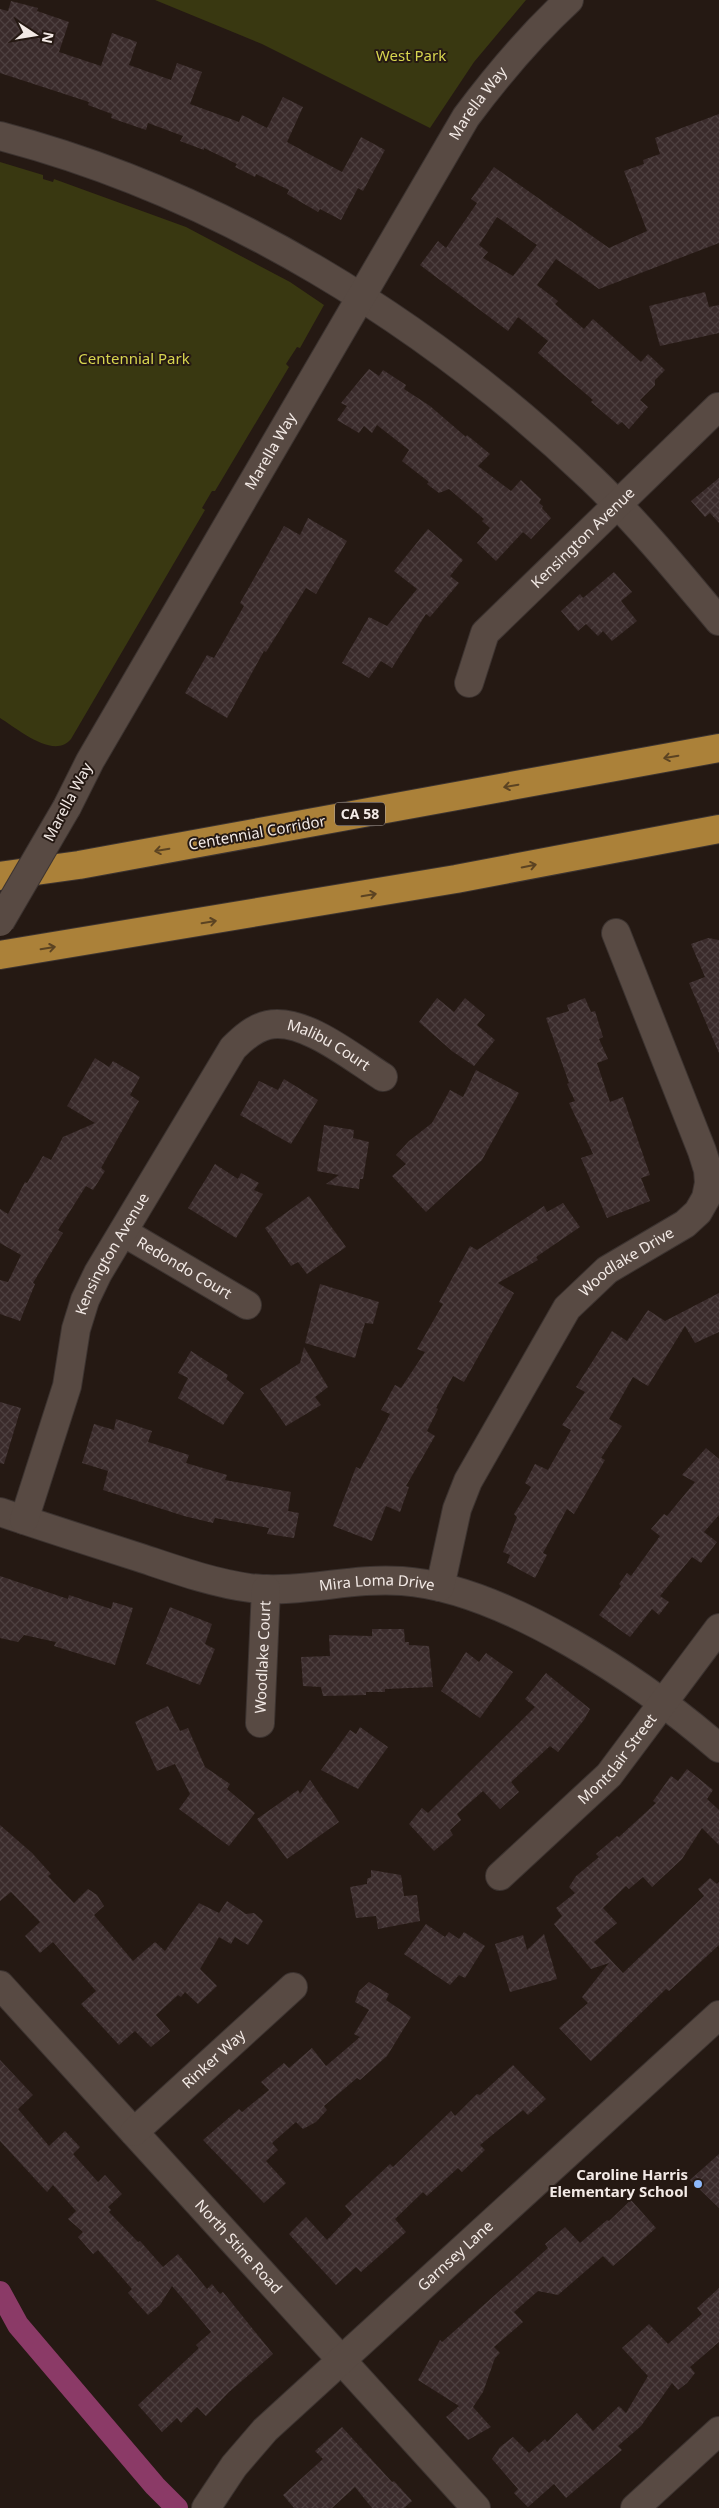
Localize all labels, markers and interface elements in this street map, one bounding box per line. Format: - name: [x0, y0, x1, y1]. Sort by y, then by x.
- north arrow: [10, 10, 60, 60]
- text: N: [38, 30, 59, 45]
- park label: West Park: [376, 45, 446, 65]
- street label: Marella Way: [444, 62, 511, 143]
- park label: Centennial Park: [78, 348, 190, 368]
- street label: Marella Way: [240, 408, 300, 493]
- street label: Kensington Avenue: [526, 482, 638, 592]
- one-way arrow: [663, 752, 679, 762]
- street label: Marella Way: [38, 759, 96, 844]
- one-way arrow: [504, 782, 520, 791]
- road number: CA 58: [335, 802, 385, 826]
- street label: Centennial Corridor: [187, 810, 327, 854]
- one-way arrow: [154, 846, 170, 856]
- one-way arrow: [520, 860, 536, 870]
- one-way arrow: [360, 889, 376, 899]
- one-way arrow: [200, 917, 216, 927]
- one-way arrow: [40, 942, 56, 952]
- street label: Malibu Court: [285, 1014, 375, 1075]
- street label: Kensington Avenue: [70, 1189, 153, 1317]
- street label: Woodlake Drive: [574, 1222, 677, 1301]
- street label: Redondo Court: [133, 1231, 236, 1303]
- street label: Mira Loma Drive: [318, 1569, 437, 1595]
- street label: Woodlake Court: [249, 1599, 275, 1714]
- street label: Montclair Street: [573, 1709, 661, 1808]
- street label: Rinker Way: [177, 2024, 249, 2092]
- place label: Caroline Harris Elementary School: [549, 2164, 688, 2201]
- marker: Caroline Harris Elementary School: [692, 2178, 704, 2190]
- street label: North Stine Road: [191, 2195, 287, 2297]
- street label: Garnsey Lane: [413, 2215, 497, 2295]

